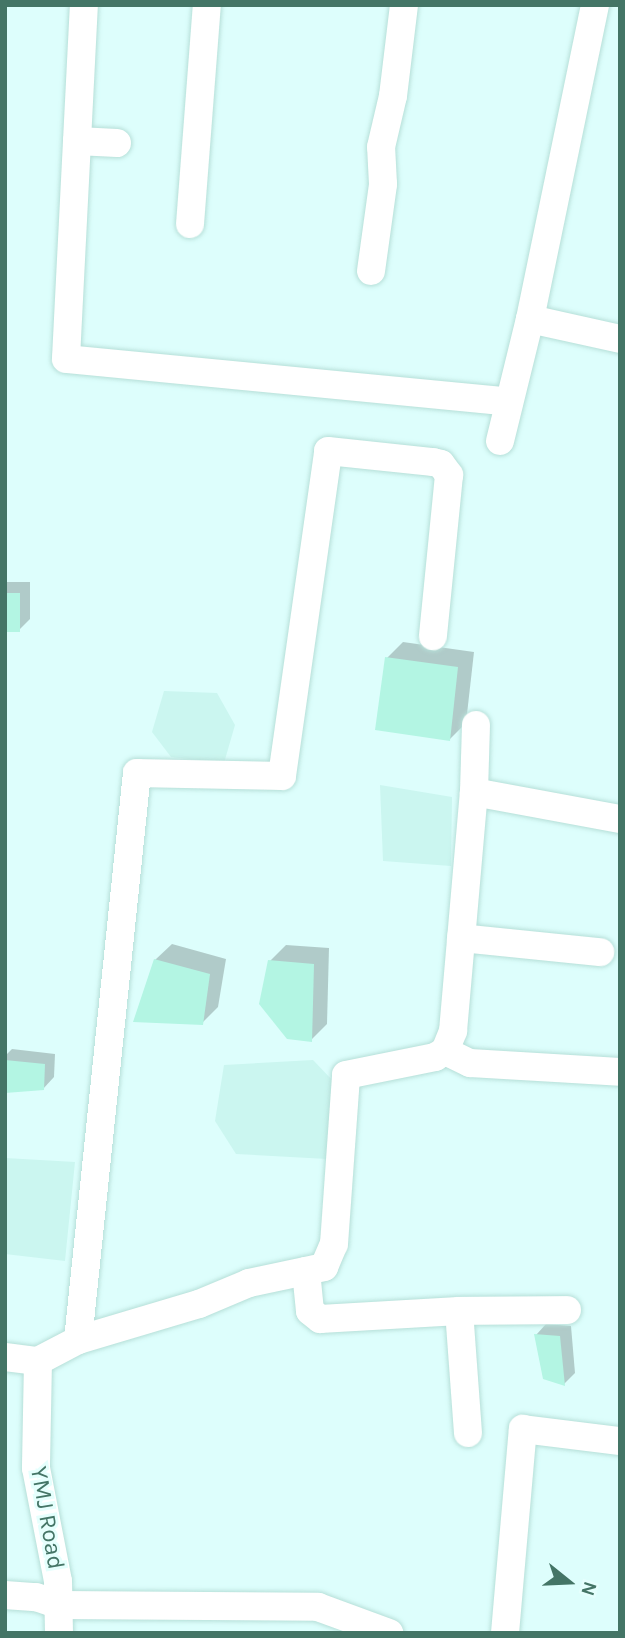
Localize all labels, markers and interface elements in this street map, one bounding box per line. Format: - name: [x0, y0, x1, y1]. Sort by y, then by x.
- street label: YMJ Road: [24, 1464, 70, 1572]
- north arrow: [534, 1547, 604, 1617]
- text: N: [576, 1579, 602, 1598]

